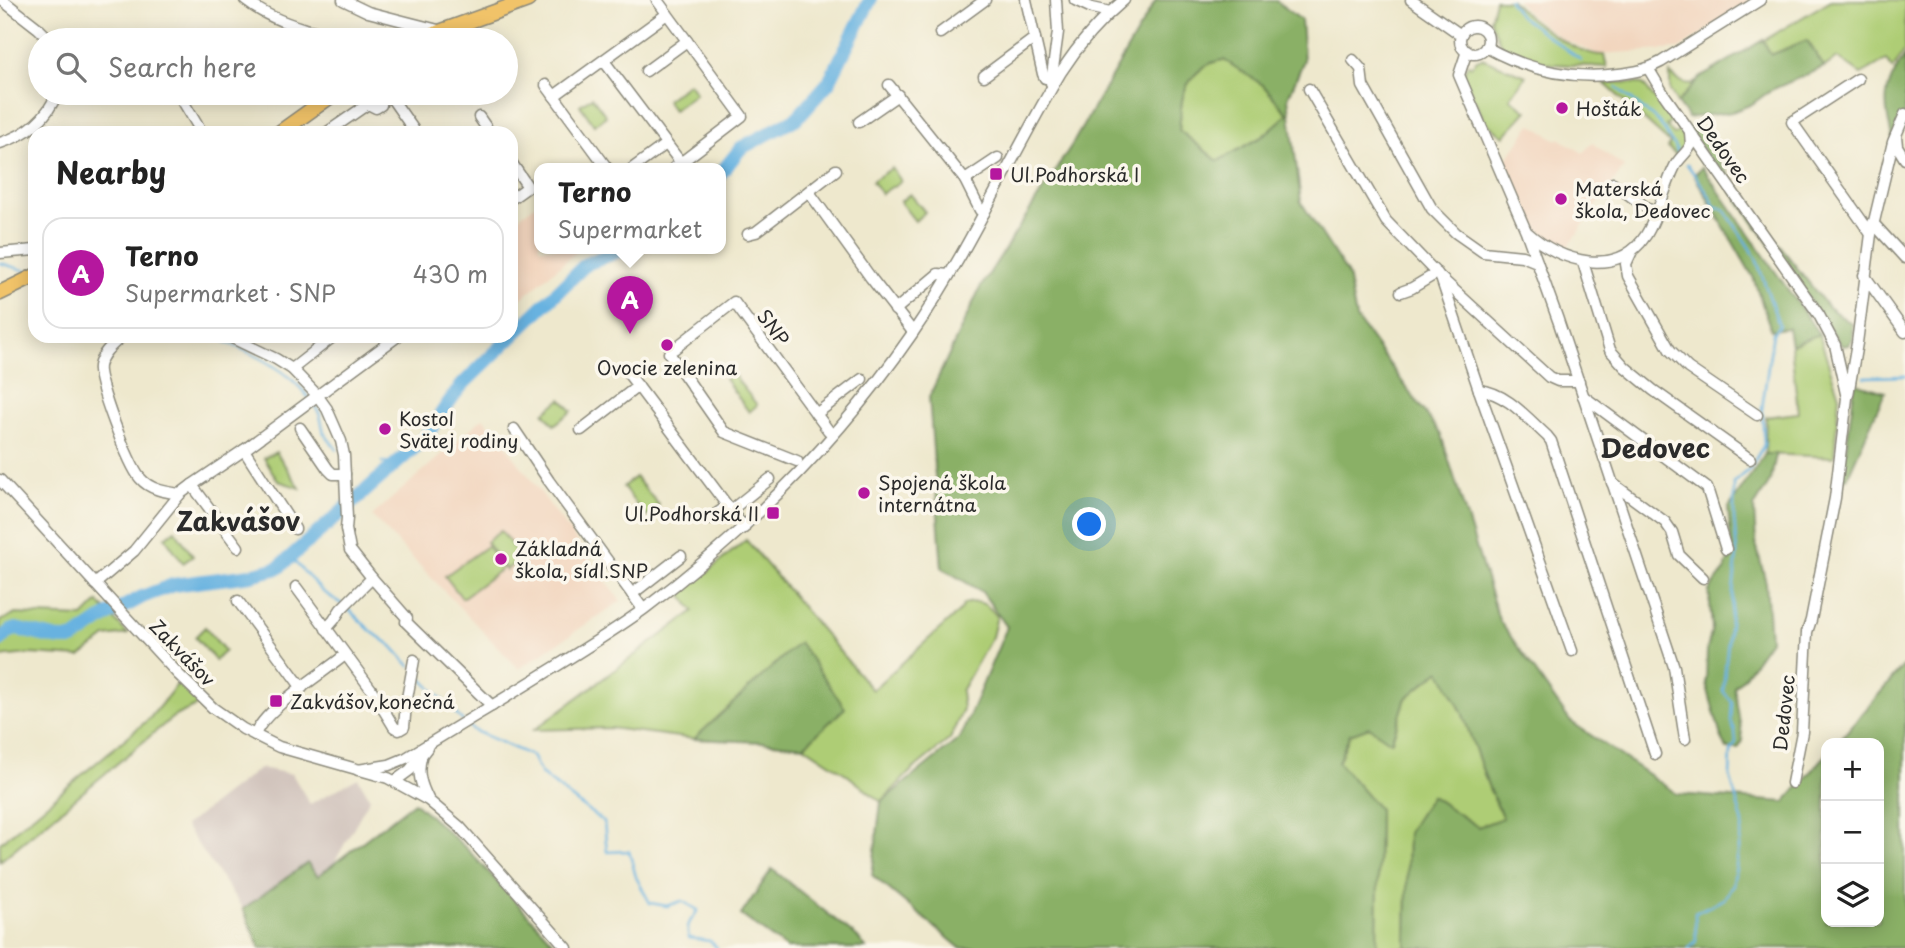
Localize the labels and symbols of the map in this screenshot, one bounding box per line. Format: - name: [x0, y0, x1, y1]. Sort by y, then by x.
- place label: Hošták: [1576, 94, 1642, 122]
- marker: Hošták: [1554, 100, 1570, 116]
- street label: Dedovec: [1690, 109, 1758, 189]
- place label: Ul.Podhorská I: [1010, 160, 1139, 188]
- marker: Ul.Podhorská I: [988, 166, 1004, 182]
- place label: Materská škola, Dedovec: [1575, 174, 1710, 224]
- marker: Materská škola, Dedovec: [1553, 191, 1569, 207]
- pin: A: [607, 276, 653, 334]
- street label: SNP: [751, 303, 797, 351]
- marker: Ovocie zelenina: [659, 337, 675, 353]
- place label: Ovocie zelenina: [597, 353, 737, 381]
- place label: Kostol Svätej rodiny: [399, 404, 518, 454]
- marker: Kostol Svätej rodiny: [377, 421, 393, 437]
- district label: Dedovec: [1600, 428, 1710, 467]
- place label: Spojená škola internátna: [878, 468, 1006, 518]
- marker: Spojená škola internátna: [856, 485, 872, 501]
- place label: Ul.Podhorská II: [624, 499, 759, 527]
- district label: Zakvášov: [176, 501, 300, 540]
- marker: Ul.Podhorská II: [765, 505, 781, 521]
- your location: [1072, 507, 1106, 541]
- place label: Základná škola, sídl.SNP: [515, 534, 648, 584]
- marker: Základná škola, sídl.SNP: [493, 551, 509, 567]
- street label: Zakvášov: [144, 612, 223, 692]
- street label: Dedovec: [1765, 673, 1801, 753]
- place label: Zakvášov,konečná: [290, 687, 455, 715]
- marker: Zakvášov,konečná: [268, 693, 284, 709]

